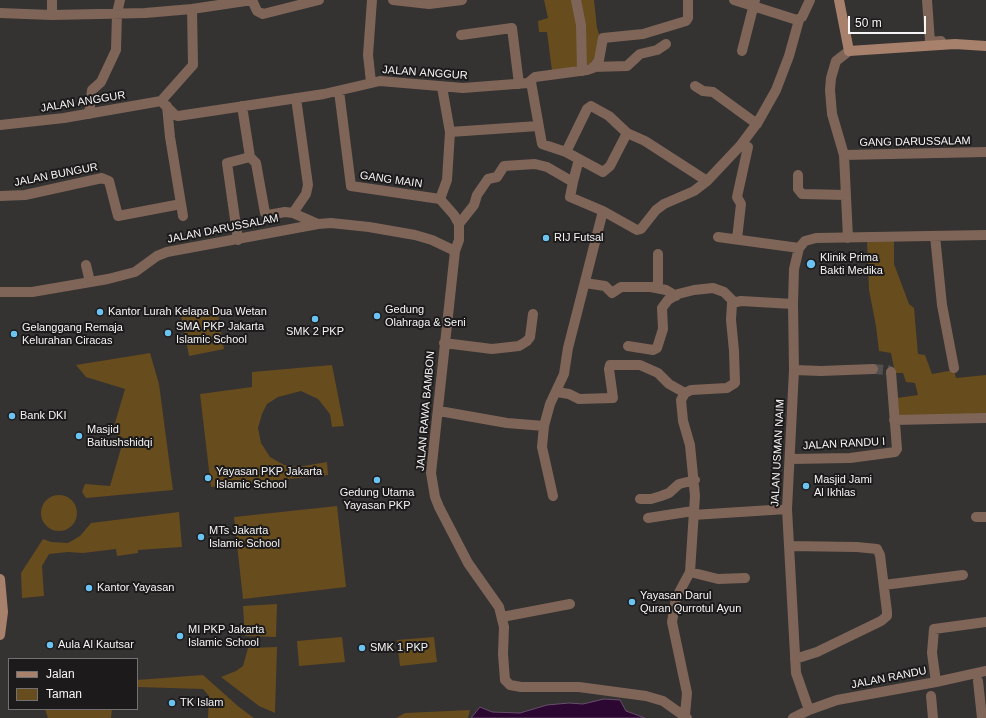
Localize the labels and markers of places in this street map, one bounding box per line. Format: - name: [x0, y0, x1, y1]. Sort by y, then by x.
- place label: RIJ Futsal: [554, 231, 604, 245]
- marker: RIJ Futsal: [541, 233, 551, 243]
- place label: Klinik Prima Bakti Medika: [820, 251, 883, 277]
- marker: Klinik Prima Bakti Medika: [805, 258, 817, 270]
- place label: Gedung Olahraga & Seni: [385, 303, 466, 329]
- place label: Kantor Lurah Kelapa Dua Wetan: [108, 305, 267, 319]
- marker: Kantor Lurah Kelapa Dua Wetan: [95, 307, 105, 317]
- marker: Gedung Olahraga & Seni: [372, 311, 382, 321]
- marker: SMK 2 PKP: [310, 314, 320, 324]
- place label: SMA PKP Jakarta Islamic School: [176, 320, 264, 346]
- place label: Gelanggang Remaja Kelurahan Ciracas: [22, 321, 123, 347]
- place label: SMK 2 PKP: [286, 325, 344, 339]
- marker: SMA PKP Jakarta Islamic School: [163, 328, 173, 338]
- marker: Gelanggang Remaja Kelurahan Ciracas: [9, 329, 19, 339]
- place label: Bank DKI: [20, 409, 66, 423]
- marker: Bank DKI: [7, 411, 17, 421]
- place label: Masjid Baitushshidqi: [87, 423, 152, 449]
- marker: Masjid Baitushshidqi: [74, 431, 84, 441]
- place label: Yayasan PKP Jakarta Islamic School: [216, 465, 322, 491]
- marker: Yayasan PKP Jakarta Islamic School: [203, 473, 213, 483]
- place label: Masjid Jami Al Ikhlas: [814, 473, 872, 499]
- marker: Gedung Utama Yayasan PKP: [372, 475, 382, 485]
- marker: Masjid Jami Al Ikhlas: [801, 481, 811, 491]
- place label: Gedung Utama Yayasan PKP: [340, 486, 414, 512]
- place label: MTs Jakarta Islamic School: [209, 524, 280, 550]
- marker: MTs Jakarta Islamic School: [196, 532, 206, 542]
- place label: Kantor Yayasan: [97, 581, 174, 595]
- marker: Kantor Yayasan: [84, 583, 94, 593]
- place label: Yayasan Darul Quran Qurrotul Ayun: [640, 589, 741, 615]
- marker: Yayasan Darul Quran Qurrotul Ayun: [627, 597, 637, 607]
- place label: MI PKP Jakarta Islamic School: [188, 623, 264, 649]
- marker: MI PKP Jakarta Islamic School: [175, 631, 185, 641]
- place label: Aula Al Kautsar: [58, 638, 134, 652]
- marker: Aula Al Kautsar: [45, 640, 55, 650]
- place label: SMK 1 PKP: [370, 641, 428, 655]
- marker: SMK 1 PKP: [357, 643, 367, 653]
- place label: TK Islam: [180, 696, 223, 710]
- marker: TK Islam: [167, 698, 177, 708]

